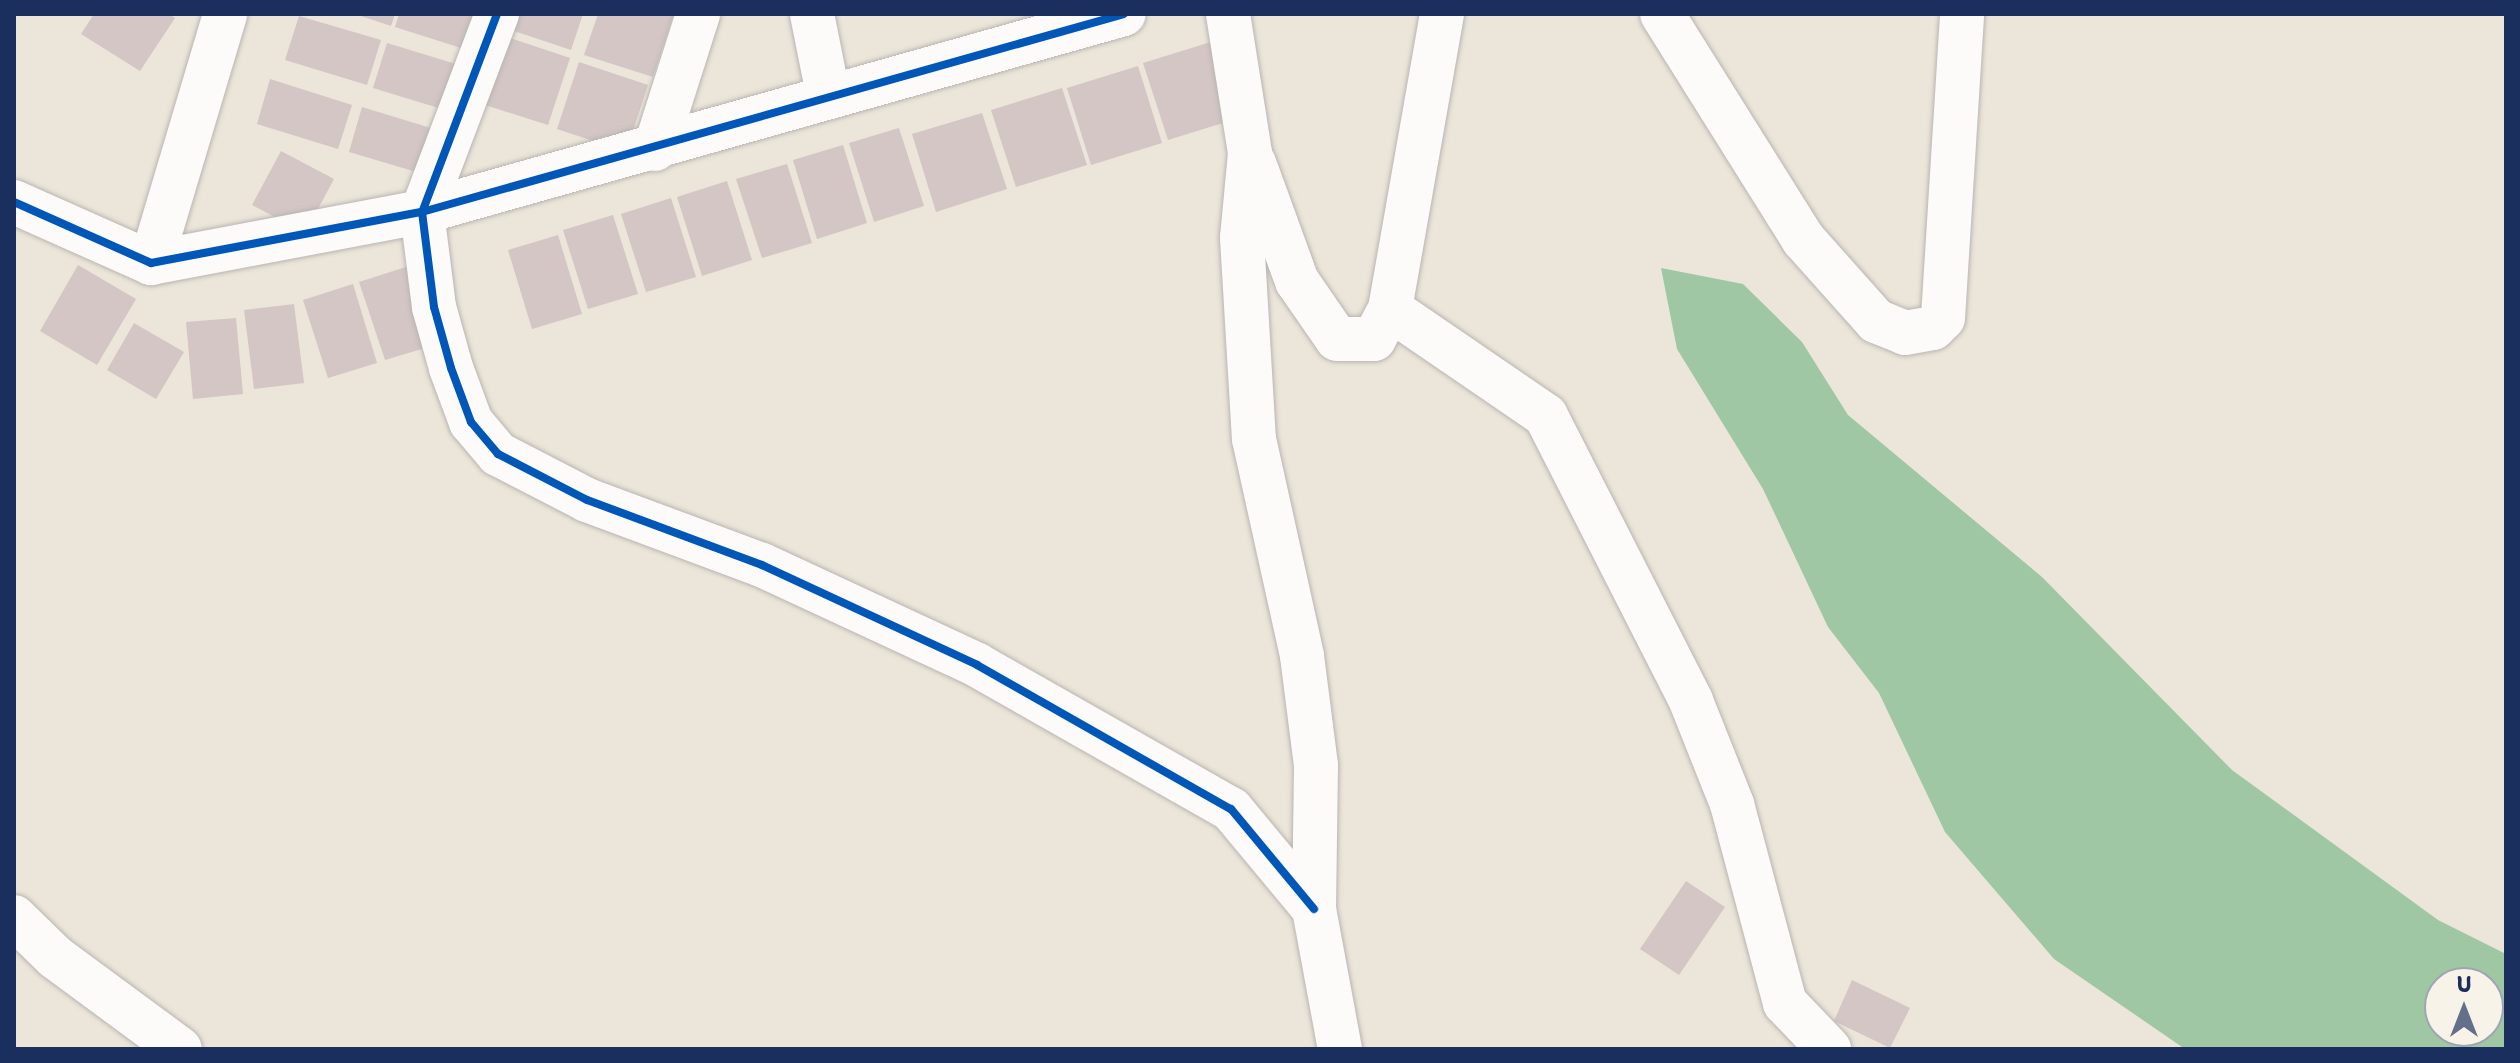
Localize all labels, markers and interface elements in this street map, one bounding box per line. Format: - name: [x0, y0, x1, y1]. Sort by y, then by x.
- north arrow: [2424, 967, 2504, 1047]
- text: U: [2456, 970, 2472, 999]

